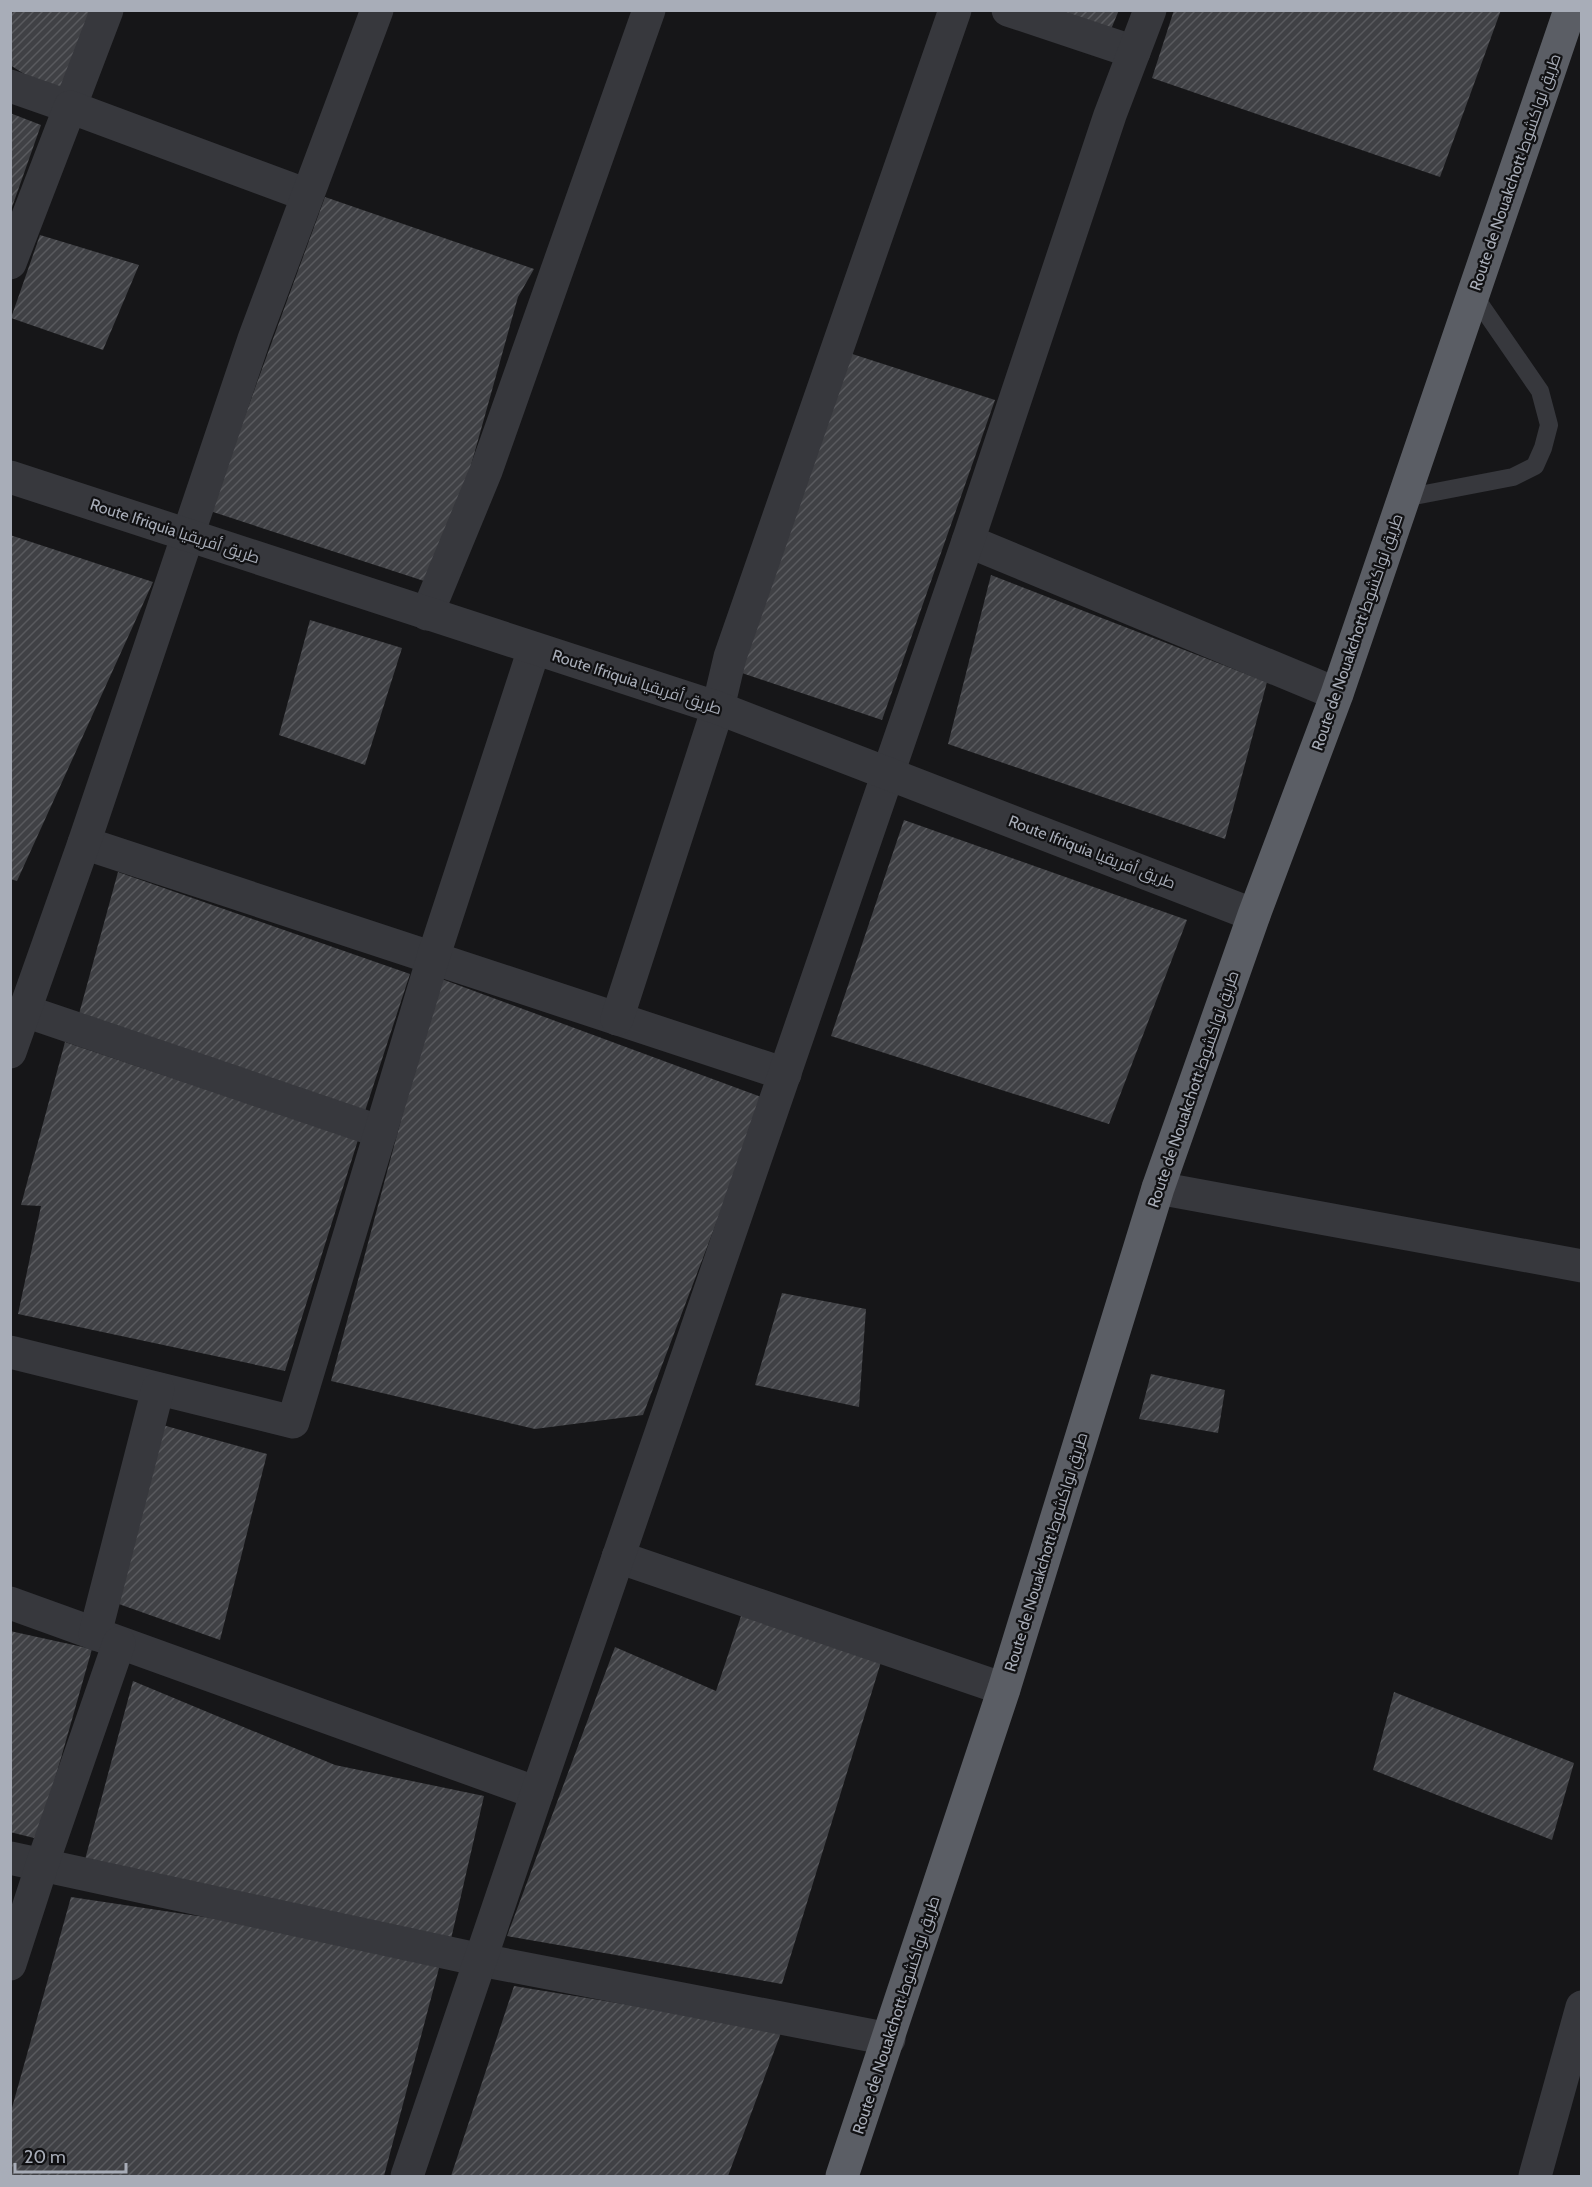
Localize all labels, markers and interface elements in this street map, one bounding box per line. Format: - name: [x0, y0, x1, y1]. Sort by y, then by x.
- street label: Route de Nouakchott طريق نواكشوط: [1465, 51, 1566, 293]
- street label: Route Ifriquia طريق أفريقيا: [87, 495, 262, 568]
- street label: Route de Nouakchott طريق نواكشوط: [1307, 511, 1408, 753]
- street label: Route Ifriquia طريق أفريقيا: [549, 646, 724, 719]
- street label: Route Ifriquia طريق أفريقيا: [1005, 811, 1178, 894]
- street label: Route de Nouakchott طريق نواكشوط: [1143, 968, 1244, 1210]
- street label: Route de Nouakchott طريق نواكشوط: [1000, 1430, 1092, 1674]
- street label: Route de Nouakchott طريق نواكشوط: [848, 1894, 944, 2137]
- scale bar: [15, 2136, 126, 2174]
- text: 20 m: [24, 2146, 66, 2168]

